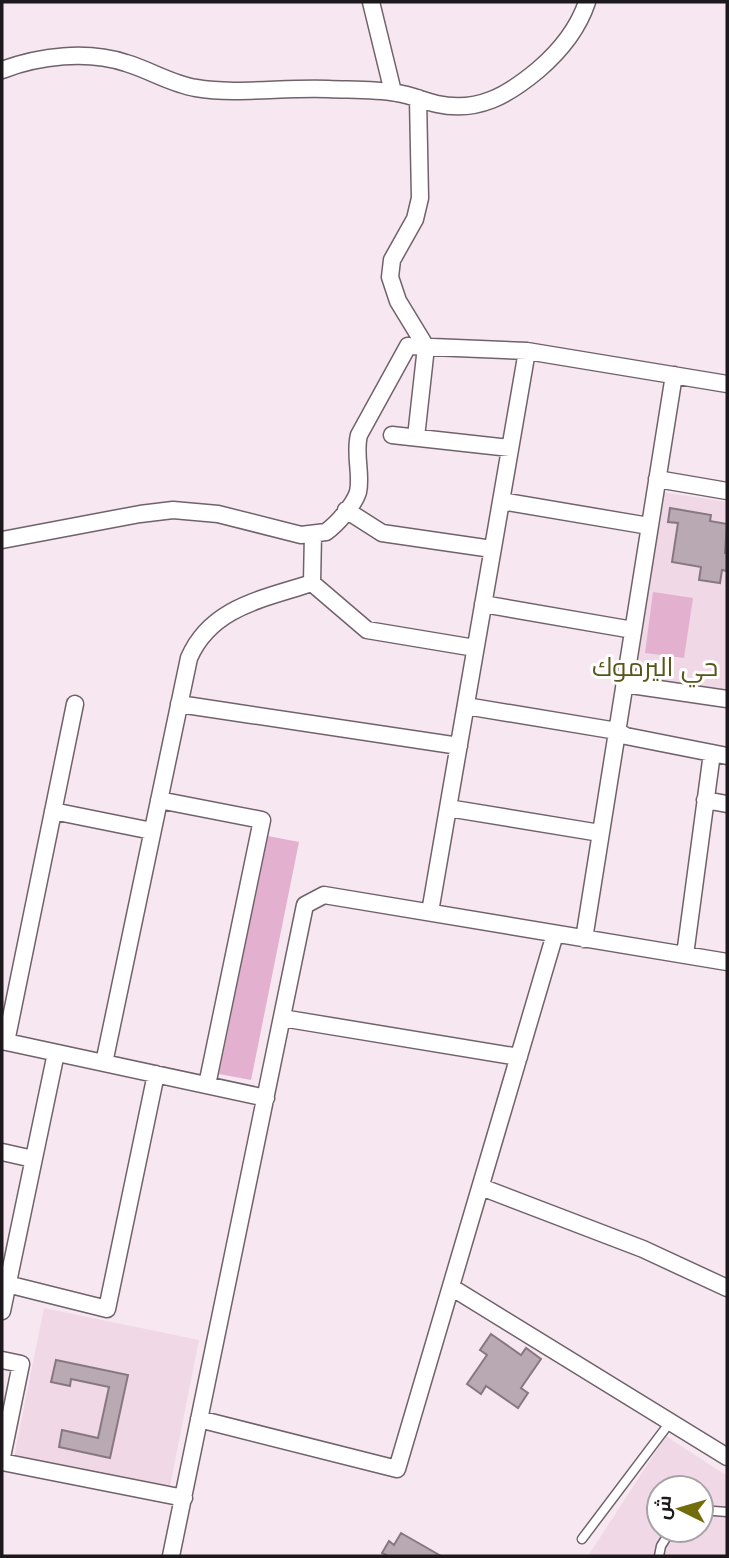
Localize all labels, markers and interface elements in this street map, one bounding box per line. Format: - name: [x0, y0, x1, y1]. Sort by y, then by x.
- district label: حي اليرموك: [592, 650, 718, 688]
- north arrow: [645, 1474, 715, 1544]
- text: ش: [650, 1494, 676, 1521]

